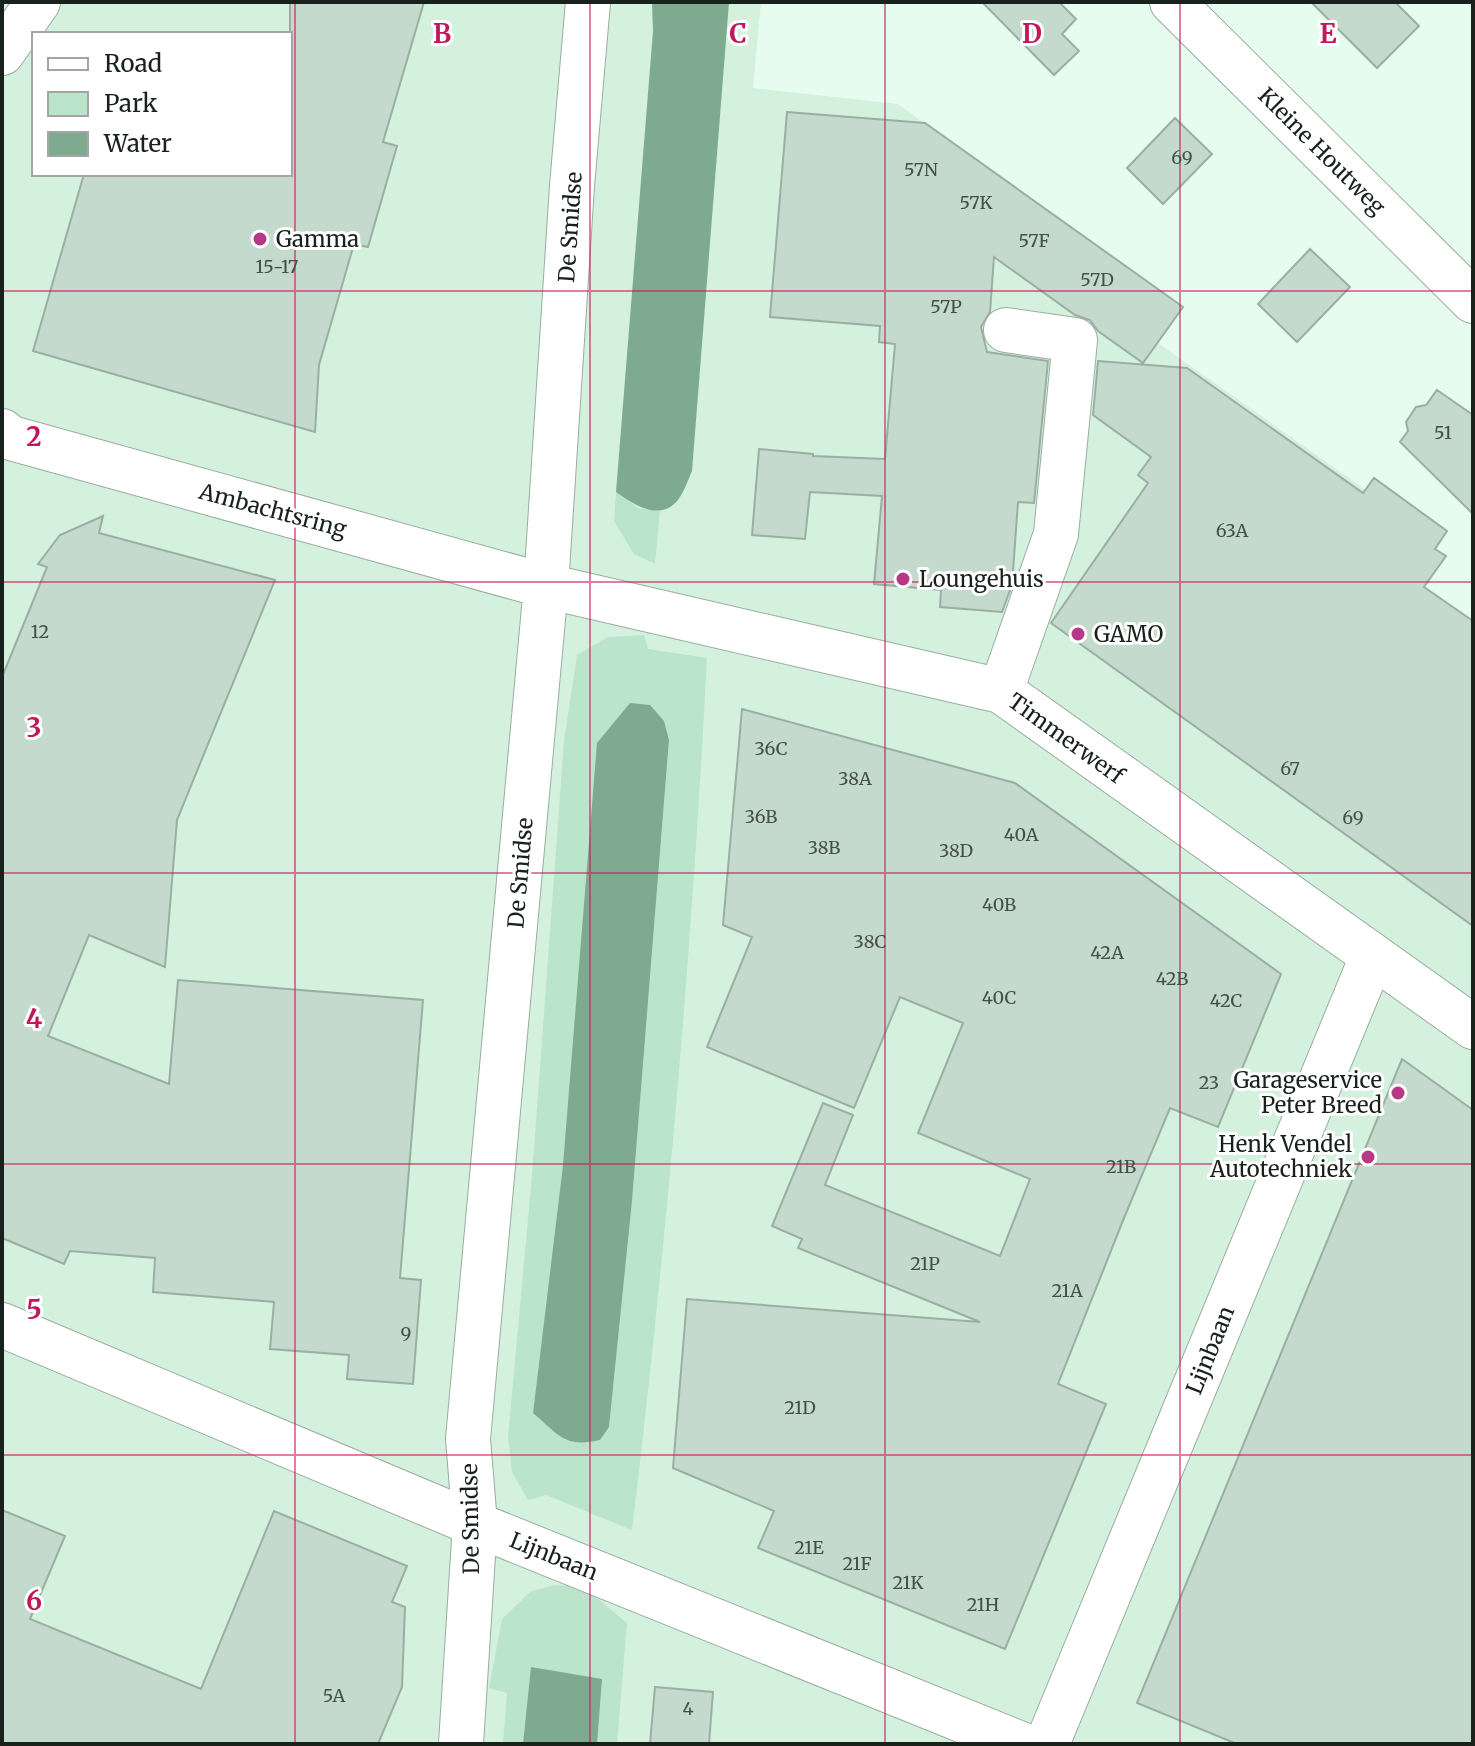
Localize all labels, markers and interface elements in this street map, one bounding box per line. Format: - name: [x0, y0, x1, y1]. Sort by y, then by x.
- text: B: [433, 17, 451, 50]
- text: C: [729, 17, 747, 50]
- text: D: [1022, 17, 1042, 50]
- text: E: [1320, 17, 1337, 50]
- legend: [32, 32, 292, 176]
- text: Road: [104, 48, 162, 79]
- street label: Kleine Houtweg: [1252, 81, 1392, 221]
- text: Park: [104, 88, 158, 119]
- text: Water: [103, 128, 172, 159]
- house number: 69: [1171, 146, 1193, 169]
- house number: 57N: [904, 158, 938, 181]
- street label: De Smidse: [552, 171, 588, 283]
- house number: 57K: [960, 191, 993, 214]
- place label: Gamma: [276, 225, 359, 253]
- house number: 57F: [1018, 229, 1050, 252]
- marker: Gamma: [251, 230, 269, 248]
- house number: 15-17: [256, 255, 298, 278]
- house number: 57D: [1080, 268, 1114, 291]
- house number: 57P: [930, 295, 962, 318]
- text: 2: [26, 420, 42, 453]
- house number: 51: [1434, 421, 1452, 444]
- street label: Ambachtsring: [195, 477, 350, 543]
- house number: 63A: [1216, 519, 1248, 542]
- place label: Loungehuis: [919, 565, 1044, 593]
- marker: Loungehuis: [894, 570, 912, 588]
- house number: 12: [31, 620, 49, 643]
- place label: GAMO: [1094, 620, 1163, 648]
- marker: GAMO: [1069, 625, 1087, 643]
- street label: Timmerwerf: [1003, 687, 1131, 790]
- text: 3: [27, 711, 41, 744]
- house number: 36C: [754, 737, 788, 760]
- house number: 67: [1280, 757, 1300, 780]
- house number: 38A: [838, 767, 872, 790]
- house number: 36B: [745, 805, 777, 828]
- house number: 69: [1342, 806, 1364, 829]
- street label: De Smidse: [501, 816, 539, 930]
- house number: 40A: [1004, 823, 1039, 846]
- house number: 38B: [808, 836, 840, 859]
- house number: 38D: [939, 839, 973, 862]
- house number: 40B: [982, 893, 1016, 916]
- house number: 38C: [854, 930, 887, 953]
- house number: 42A: [1090, 941, 1124, 964]
- house number: 42B: [1156, 967, 1188, 990]
- house number: 40C: [982, 986, 1017, 1009]
- house number: 42C: [1210, 989, 1242, 1012]
- text: 4: [26, 1002, 43, 1035]
- place label: Garageservice Peter Breed: [1233, 1066, 1382, 1119]
- house number: 23: [1199, 1071, 1219, 1094]
- marker: Garageservice Peter Breed: [1389, 1084, 1407, 1102]
- place label: Henk Vendel Autotechniek: [1209, 1130, 1352, 1183]
- marker: Henk Vendel Autotechniek: [1359, 1148, 1377, 1166]
- house number: 21B: [1106, 1155, 1136, 1178]
- house number: 21P: [910, 1252, 940, 1275]
- house number: 21A: [1051, 1279, 1083, 1302]
- text: 5: [26, 1293, 42, 1326]
- street label: Lijnbaan: [1180, 1301, 1241, 1398]
- house number: 9: [401, 1322, 411, 1345]
- house number: 21D: [784, 1396, 816, 1419]
- street label: De Smidse: [455, 1463, 485, 1575]
- street label: Lijnbaan: [506, 1526, 603, 1587]
- house number: 21E: [794, 1536, 824, 1559]
- house number: 21F: [842, 1552, 872, 1575]
- house number: 21K: [893, 1571, 924, 1594]
- text: 6: [26, 1584, 42, 1617]
- house number: 21H: [967, 1593, 999, 1616]
- house number: 5A: [323, 1684, 346, 1707]
- house number: 4: [682, 1697, 694, 1720]

